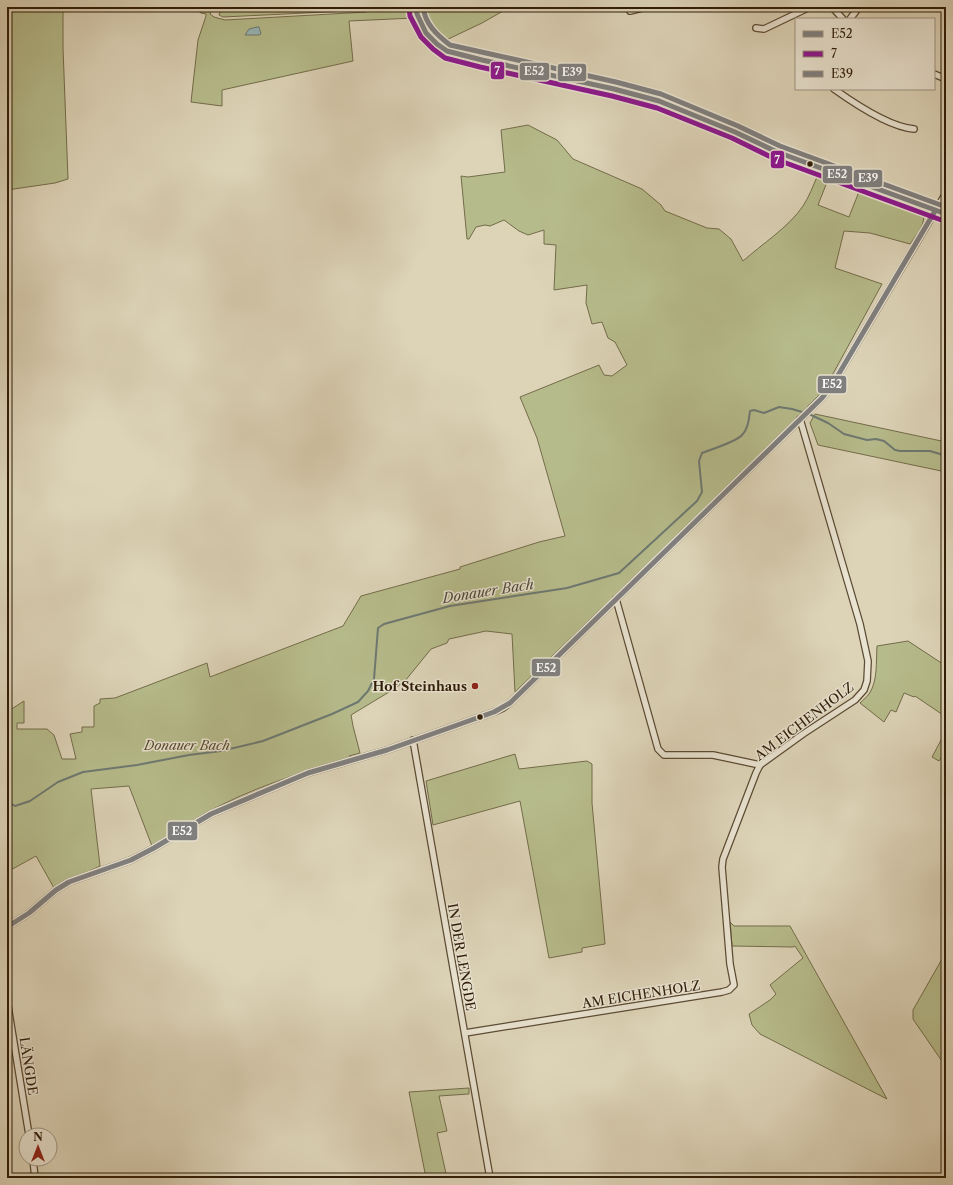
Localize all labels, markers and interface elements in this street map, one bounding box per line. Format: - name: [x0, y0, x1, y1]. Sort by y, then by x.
- legend: [795, 18, 935, 90]
- text: E52: [831, 26, 853, 41]
- text: 7: [831, 46, 837, 61]
- line badge: 7: [490, 61, 505, 80]
- line badge: E52: [519, 62, 550, 81]
- line badge: E39: [557, 63, 587, 82]
- text: 7: [494, 64, 500, 78]
- text: E52: [524, 64, 545, 78]
- text: E39: [562, 65, 583, 79]
- text: E39: [831, 66, 853, 81]
- line badge: 7: [770, 150, 785, 169]
- text: 7: [774, 153, 780, 167]
- unlabelled marker: [805, 159, 815, 169]
- line badge: E52: [822, 165, 853, 184]
- text: E52: [827, 167, 848, 181]
- line badge: E39: [853, 169, 883, 188]
- text: E39: [858, 171, 879, 185]
- line badge: E52: [817, 375, 847, 394]
- text: E52: [822, 377, 843, 391]
- water label: Donauer Bach: [440, 575, 535, 607]
- line badge: E52: [531, 658, 561, 677]
- text: E52: [536, 661, 557, 675]
- place label: Hof Steinhaus: [373, 678, 467, 694]
- street label: AM EICHENHOLZ: [751, 678, 857, 764]
- marker: Hof Steinhaus: [470, 681, 480, 691]
- unlabelled marker: [475, 712, 485, 722]
- park label: Donauer Bach: [143, 737, 230, 753]
- line badge: E52: [167, 821, 198, 841]
- text: E52: [172, 824, 193, 838]
- street label: IN DER LENGDE: [445, 902, 479, 1012]
- street label: AM EICHENHOLZ: [580, 977, 702, 1011]
- street label: LÄNGDE: [17, 1036, 41, 1096]
- north arrow: [18, 1127, 58, 1167]
- text: N: [33, 1130, 43, 1144]

